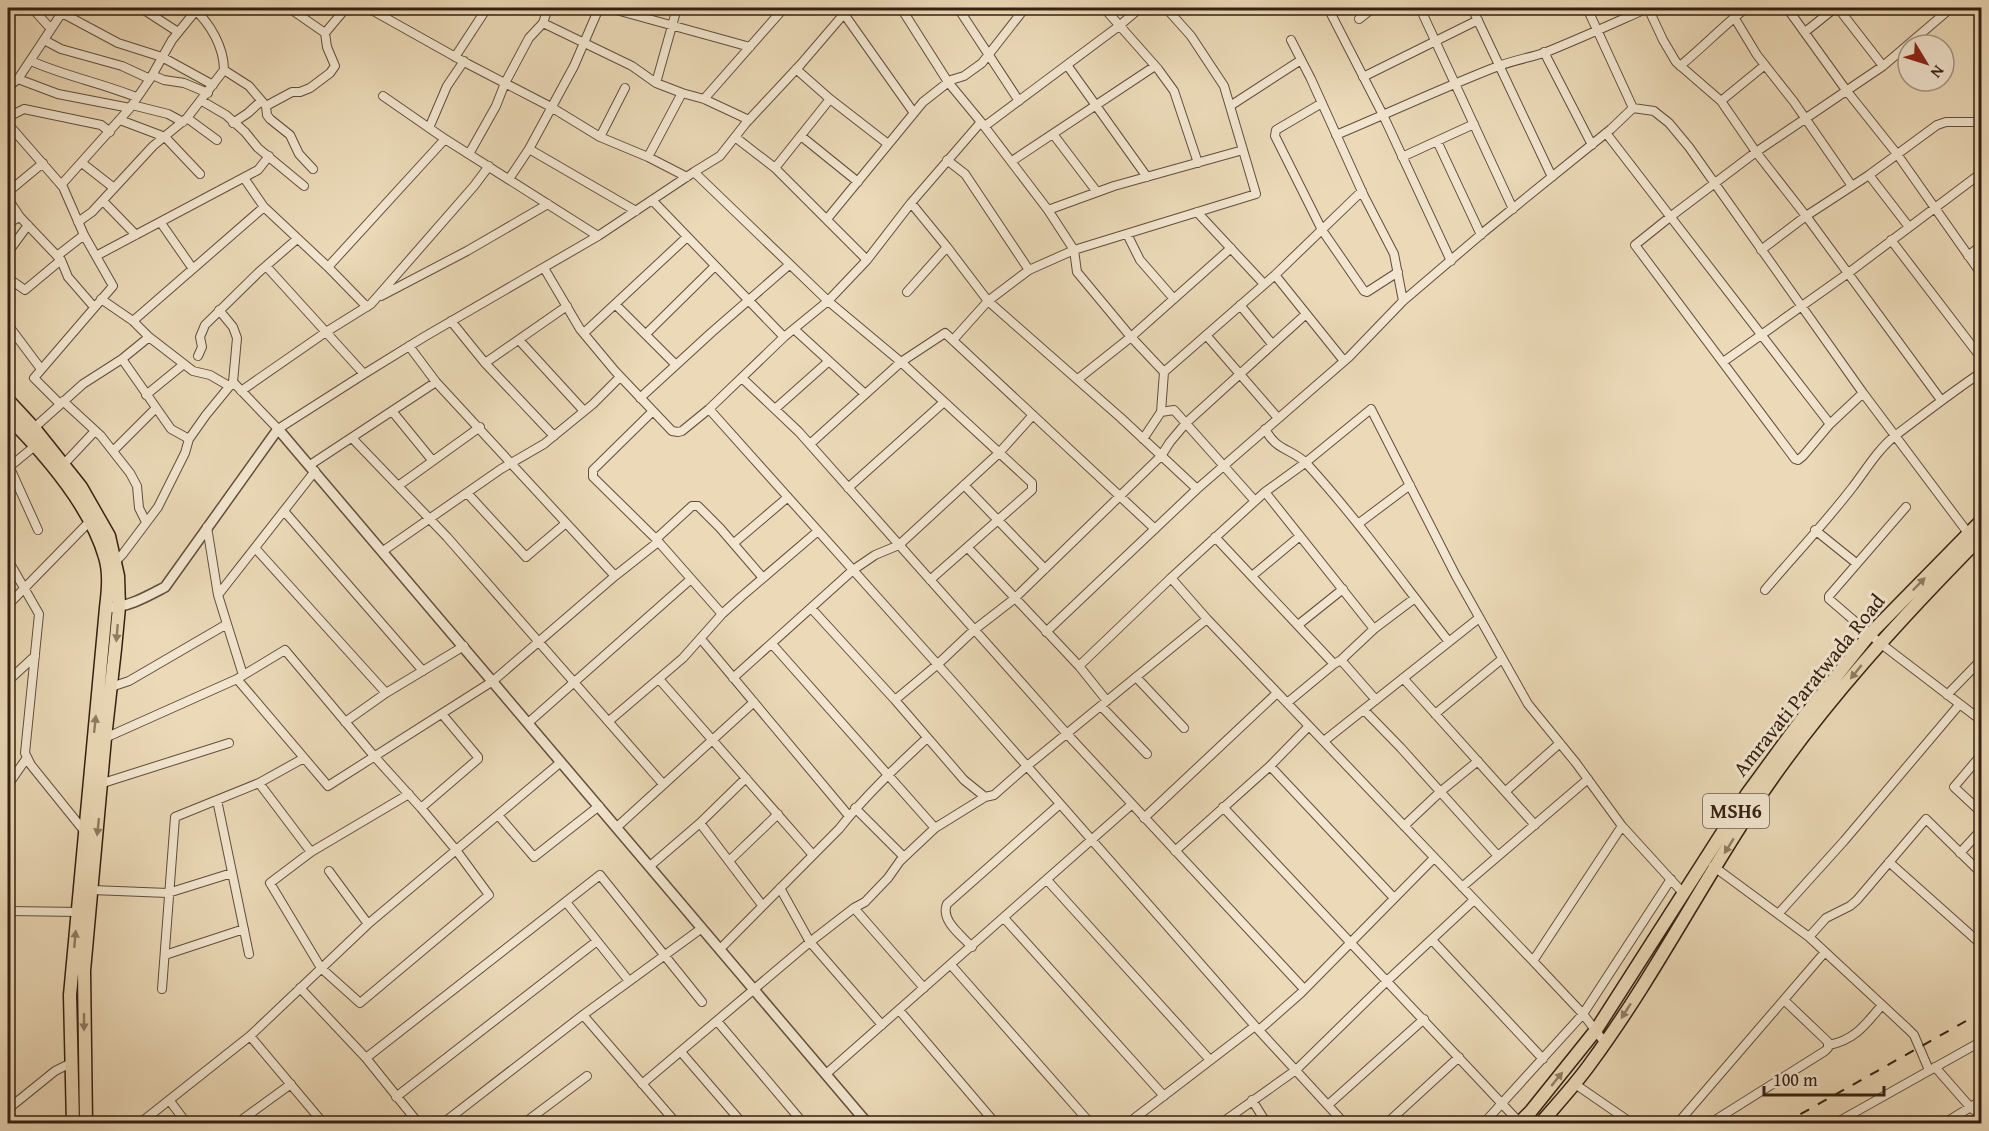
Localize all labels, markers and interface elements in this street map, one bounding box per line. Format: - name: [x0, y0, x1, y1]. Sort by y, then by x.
- north arrow: [1896, 33, 1956, 93]
- text: N: [1925, 61, 1951, 84]
- one-way arrow: [1911, 577, 1925, 591]
- street label: Amravati Paratwada Road: [1725, 586, 1893, 783]
- one-way arrow: [112, 624, 122, 643]
- one-way arrow: [1850, 664, 1863, 680]
- one-way arrow: [90, 715, 100, 734]
- road number: MSH6: [1703, 794, 1769, 828]
- one-way arrow: [93, 818, 103, 837]
- one-way arrow: [1723, 838, 1734, 854]
- one-way arrow: [70, 930, 79, 949]
- one-way arrow: [1620, 1003, 1631, 1019]
- one-way arrow: [79, 1012, 89, 1031]
- scale bar: [1764, 1059, 1884, 1097]
- text: 100 m: [1773, 1066, 1818, 1093]
- one-way arrow: [1550, 1072, 1562, 1087]

